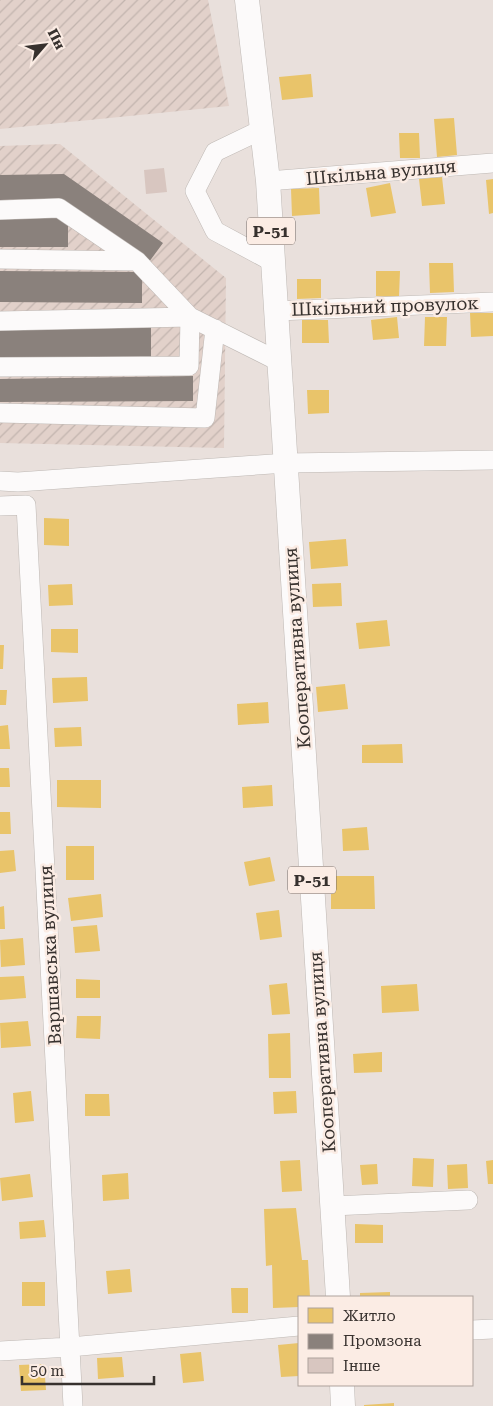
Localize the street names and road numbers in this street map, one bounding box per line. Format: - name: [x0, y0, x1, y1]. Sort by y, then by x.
- street label: Шкільна вулиця: [305, 155, 457, 189]
- road number: Р-51: [247, 218, 295, 245]
- street label: Шкільний провулок: [291, 292, 479, 320]
- street label: Кооперативна вулиця: [279, 547, 315, 749]
- street label: Варшавська вулиця: [35, 864, 65, 1046]
- road number: Р-51: [288, 866, 336, 894]
- street label: Кооперативна вулиця: [304, 951, 340, 1153]

